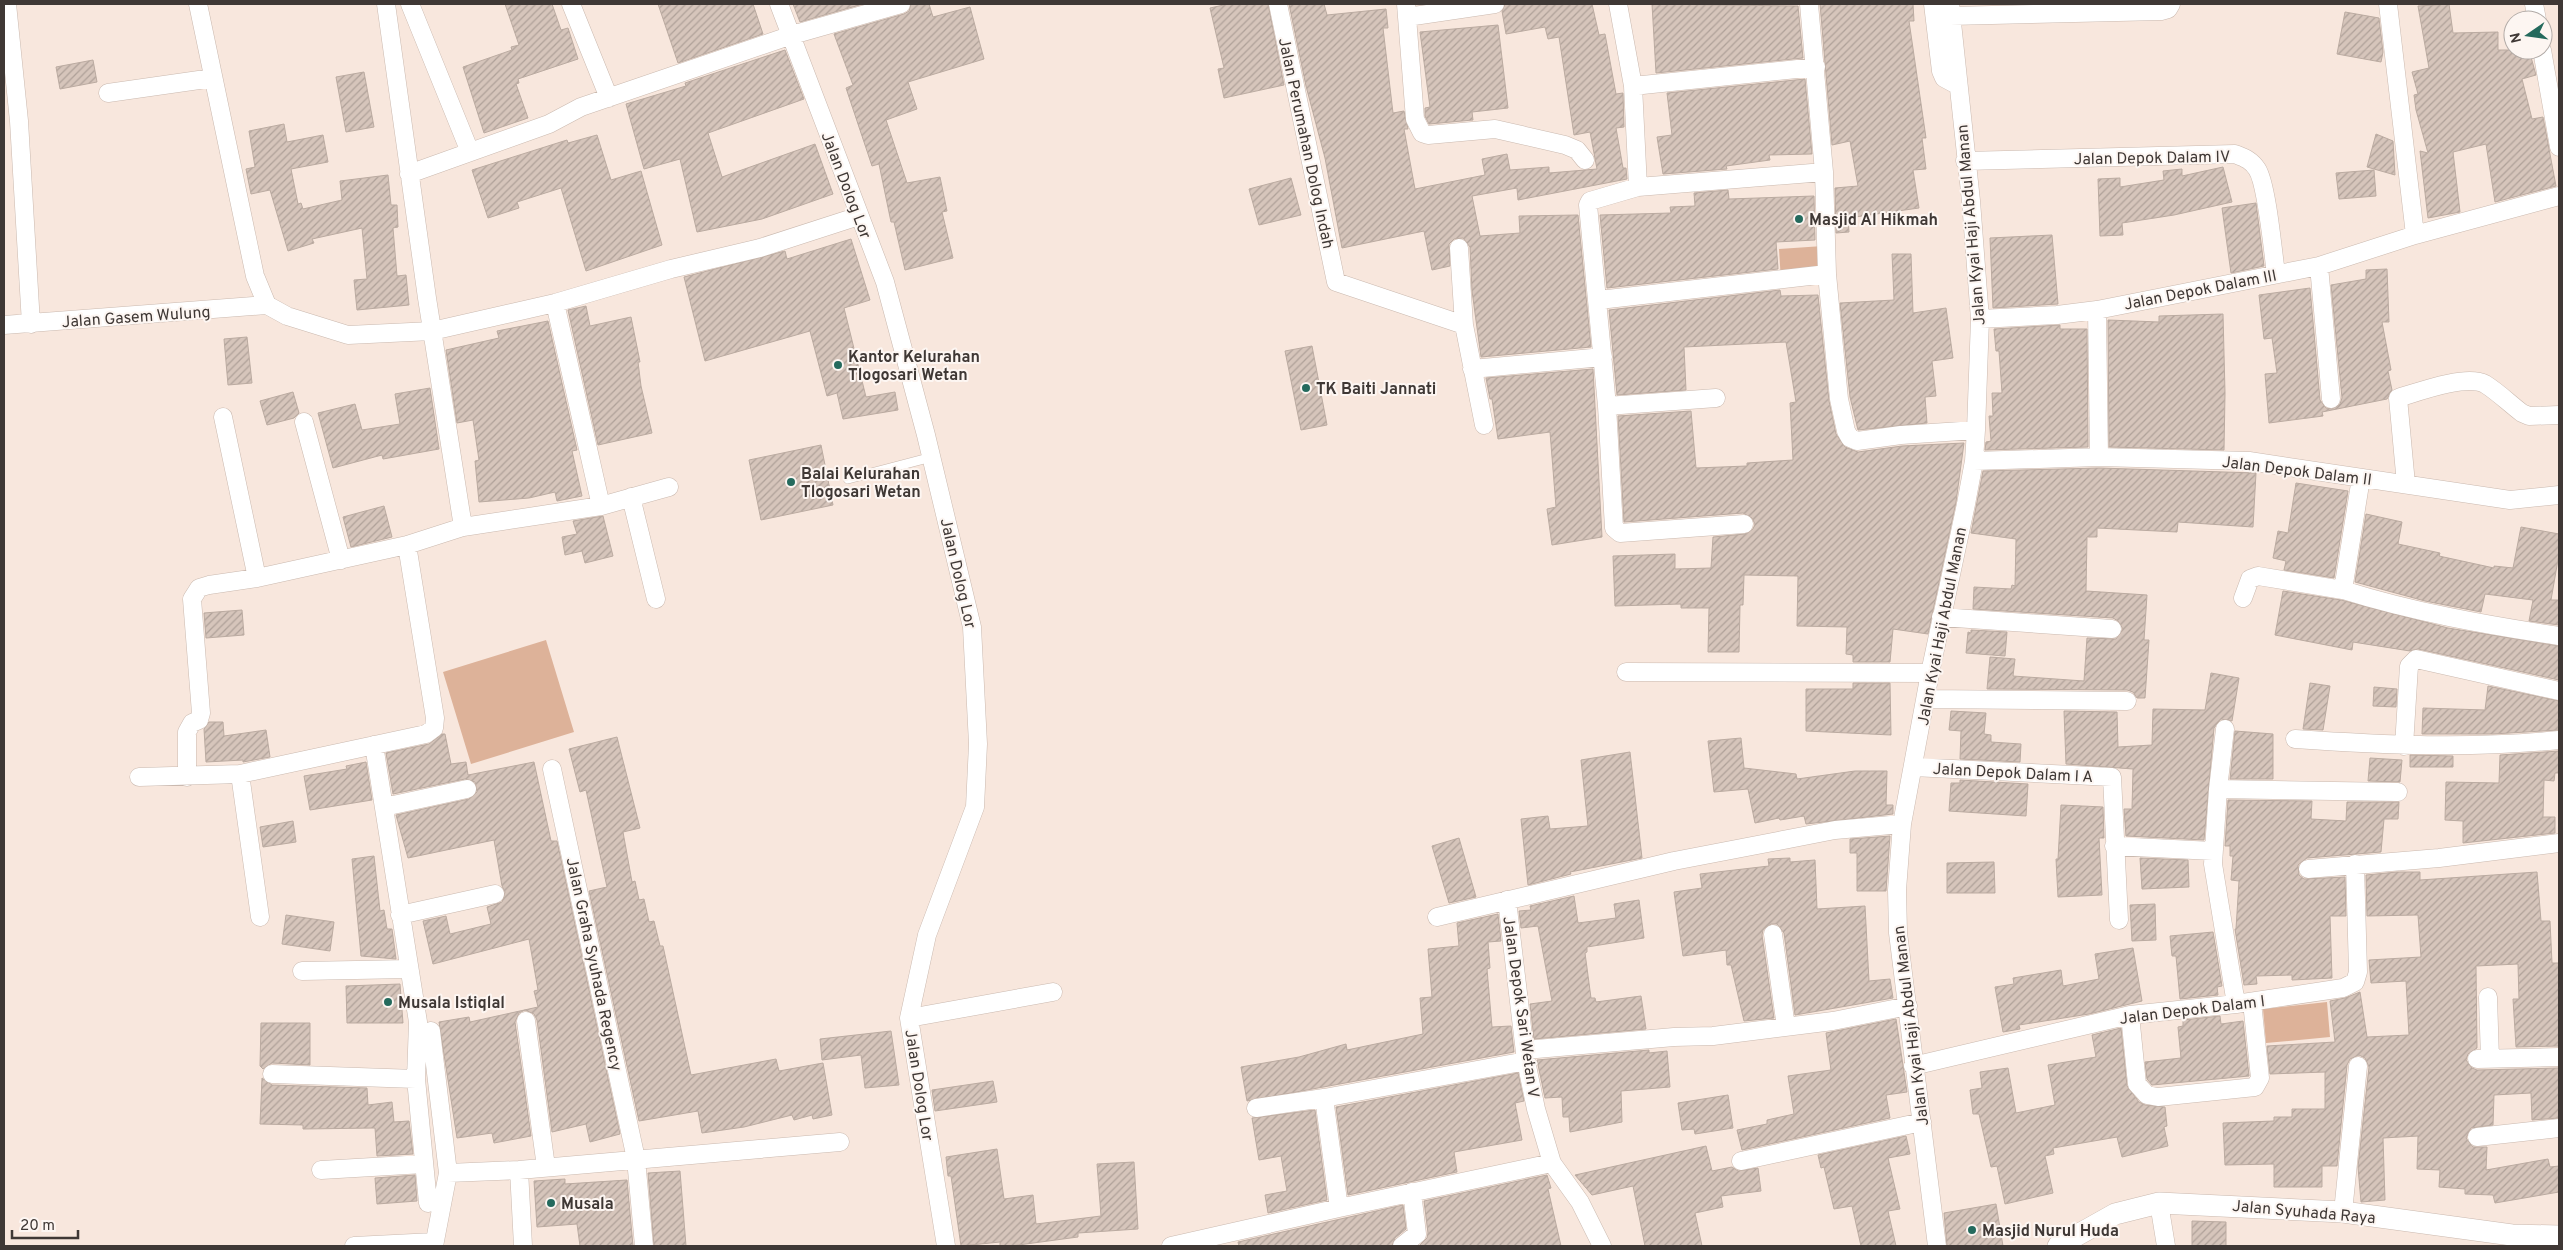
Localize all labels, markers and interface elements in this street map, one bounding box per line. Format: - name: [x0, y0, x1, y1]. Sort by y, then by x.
- north arrow: [2503, 10, 2553, 60]
- text: N: [2507, 31, 2526, 44]
- street label: Jalan Perumahan Dolog Indah: [1273, 36, 1337, 251]
- street label: Jalan Kyai Haji Abdul Manan: [1953, 123, 1991, 326]
- street label: Jalan Dolog Lor: [816, 130, 875, 242]
- street label: Jalan Depok Dalam IV: [2073, 148, 2231, 170]
- place label: Masjid Al Hikmah: [1809, 211, 1938, 231]
- marker: Masjid Al Hikmah: [1793, 213, 1805, 225]
- street label: Jalan Depok Dalam III: [2122, 266, 2279, 316]
- street label: Jalan Gasem Wulung: [61, 303, 211, 333]
- place label: Kantor Kelurahan Tlogosari Wetan: [848, 348, 980, 386]
- marker: Kantor Kelurahan Tlogosari Wetan: [832, 359, 844, 371]
- place label: TK Baiti Jannati: [1316, 380, 1436, 400]
- marker: TK Baiti Jannati: [1300, 382, 1312, 394]
- street label: Jalan Depok Dalam II: [2221, 453, 2373, 491]
- place label: Balai Kelurahan Tlogosari Wetan: [801, 465, 921, 503]
- marker: Balai Kelurahan Tlogosari Wetan: [785, 476, 797, 488]
- street label: Jalan Dolog Lor: [935, 516, 979, 631]
- street label: Jalan Kyai Haji Abdul Manan: [1914, 525, 1972, 727]
- street label: Jalan Depok Dalam I A: [1932, 760, 2094, 788]
- street label: Jalan Graha Syuhada Regency: [561, 856, 625, 1073]
- street label: Jalan Depok Sari Wetan V: [1497, 915, 1543, 1099]
- street label: Jalan Kyai Haji Abdul Manan: [1890, 924, 1934, 1127]
- street label: Jalan Depok Dalam I: [2118, 992, 2266, 1030]
- place label: Musala Istiqlal: [398, 994, 505, 1014]
- marker: Musala Istiqlal: [382, 996, 394, 1008]
- street label: Jalan Dolog Lor: [899, 1028, 937, 1142]
- place label: Musala: [561, 1195, 614, 1215]
- marker: Musala: [545, 1197, 557, 1209]
- street label: Jalan Syuhada Raya: [2231, 1197, 2376, 1229]
- scale bar: [12, 1208, 79, 1240]
- text: 20 m: [20, 1217, 55, 1236]
- place label: Masjid Nurul Huda: [1982, 1222, 2119, 1242]
- marker: Masjid Nurul Huda: [1966, 1224, 1978, 1236]

